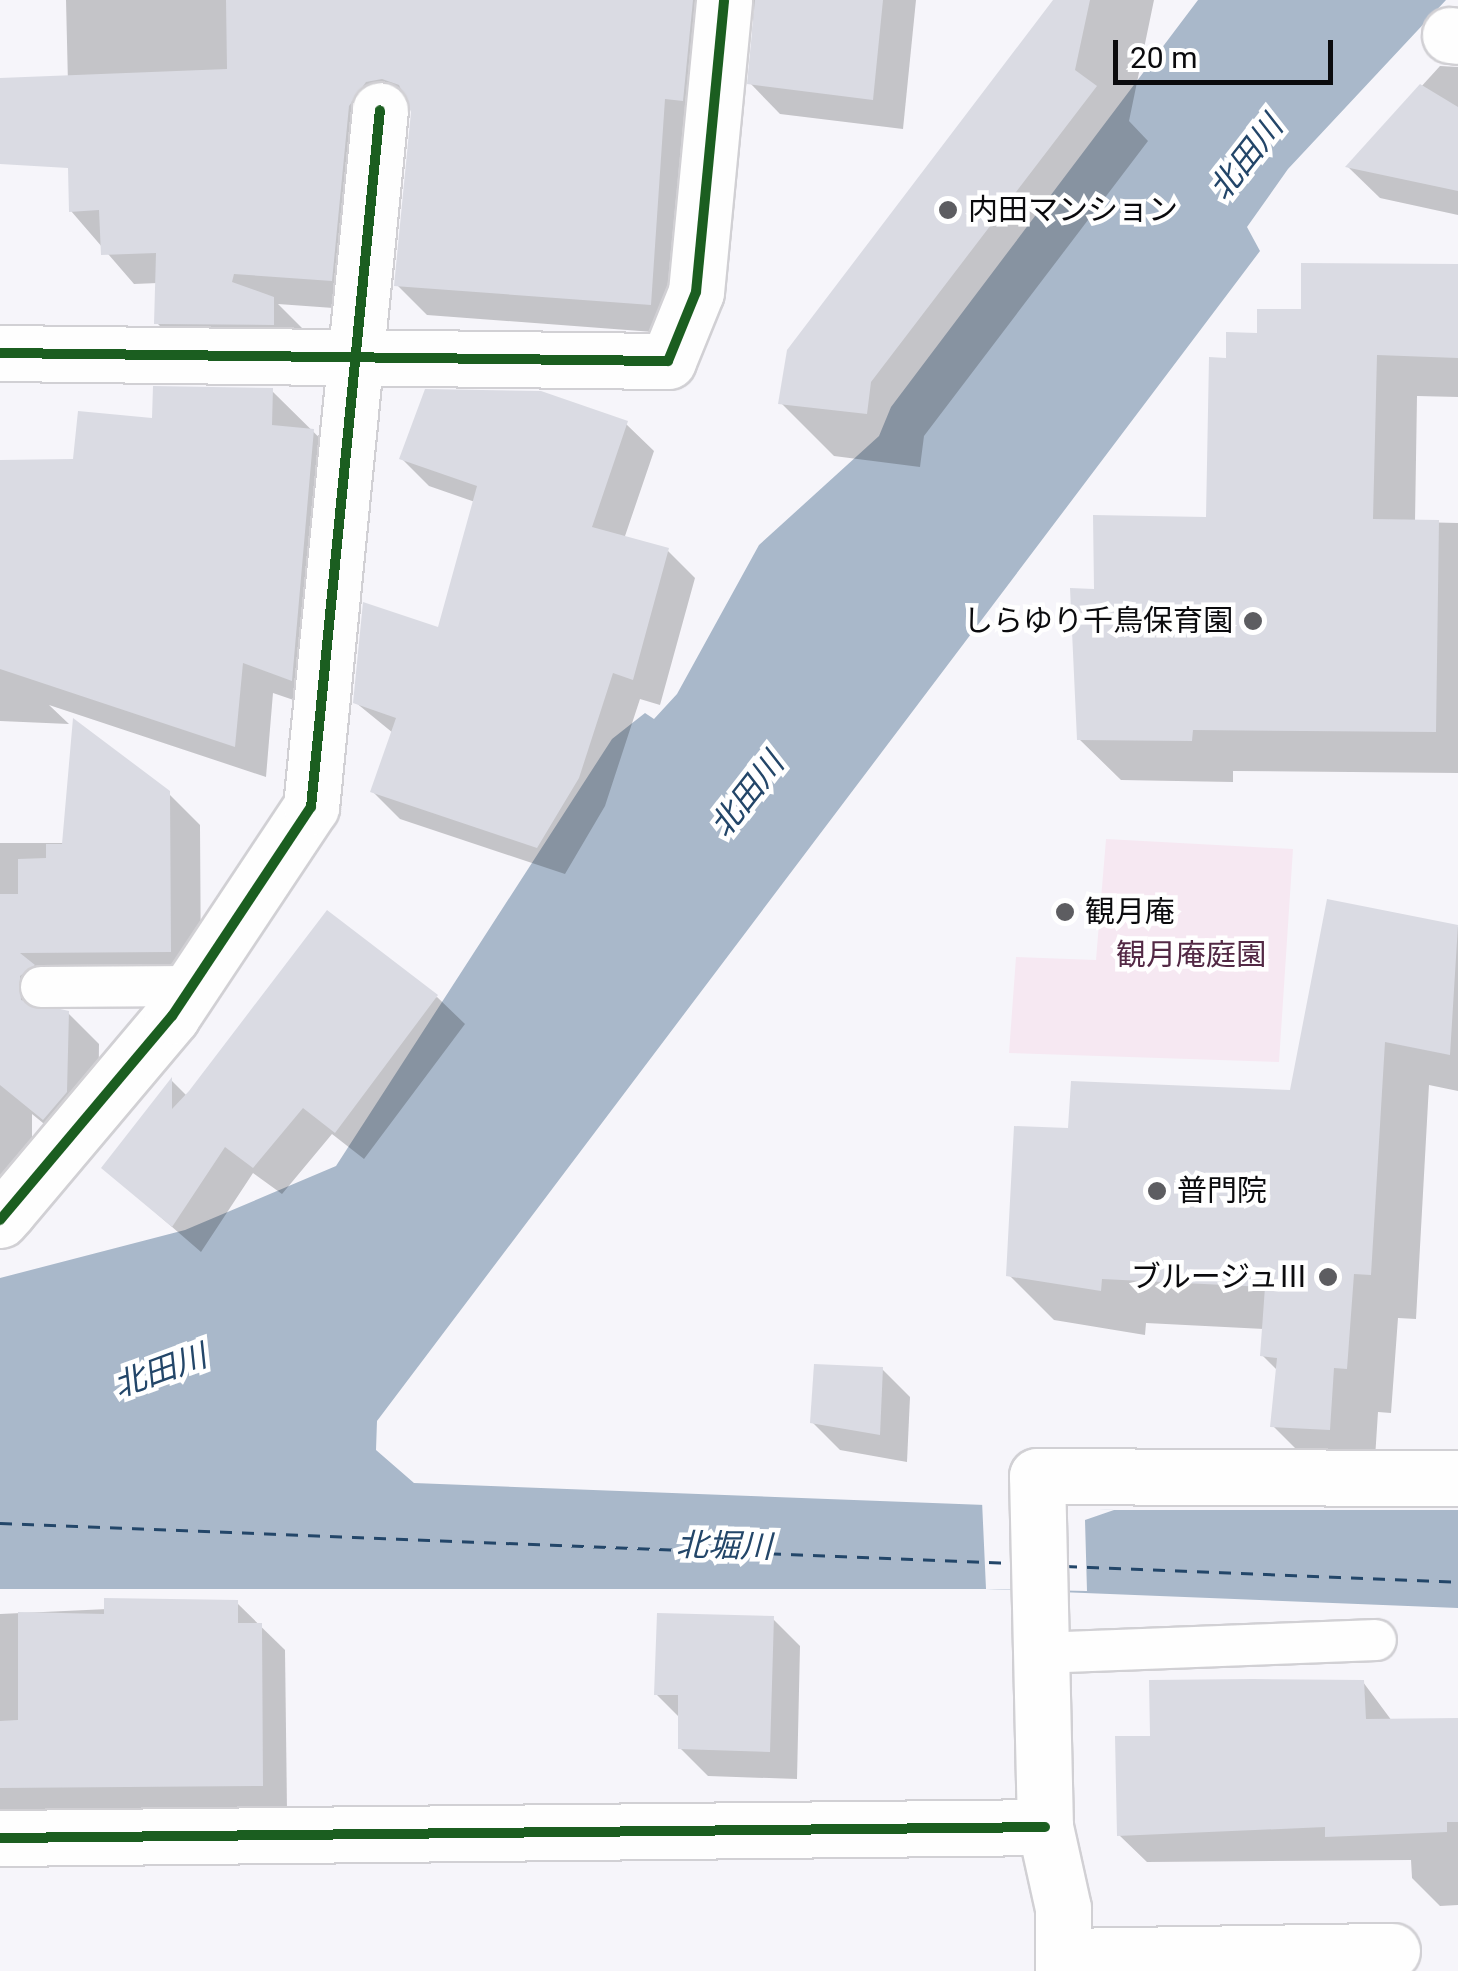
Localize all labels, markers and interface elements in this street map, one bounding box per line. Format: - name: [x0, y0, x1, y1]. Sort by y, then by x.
- scale bar: [1118, 20, 1338, 82]
- text: 20 m: [1130, 40, 1197, 75]
- water label: 北田川: [1201, 108, 1291, 208]
- place label: 内田マンション: [968, 192, 1178, 228]
- marker: 内田マンション: [937, 199, 959, 221]
- place label: しらゆり千鳥保育園: [963, 603, 1233, 639]
- marker: しらゆり千鳥保育園: [1242, 610, 1264, 632]
- water label: 北田川: [702, 745, 792, 845]
- place label: 観月庵: [1085, 894, 1175, 930]
- marker: 観月庵: [1054, 901, 1076, 923]
- park label: 観月庵庭園: [1116, 937, 1266, 973]
- place label: 普門院: [1177, 1173, 1267, 1209]
- marker: 普門院: [1146, 1180, 1168, 1202]
- place label: ブルージュⅢ: [1128, 1259, 1308, 1295]
- marker: ブルージュⅢ: [1317, 1266, 1339, 1288]
- water label: 北田川: [108, 1337, 212, 1405]
- water label: 北堀川: [676, 1526, 772, 1566]

